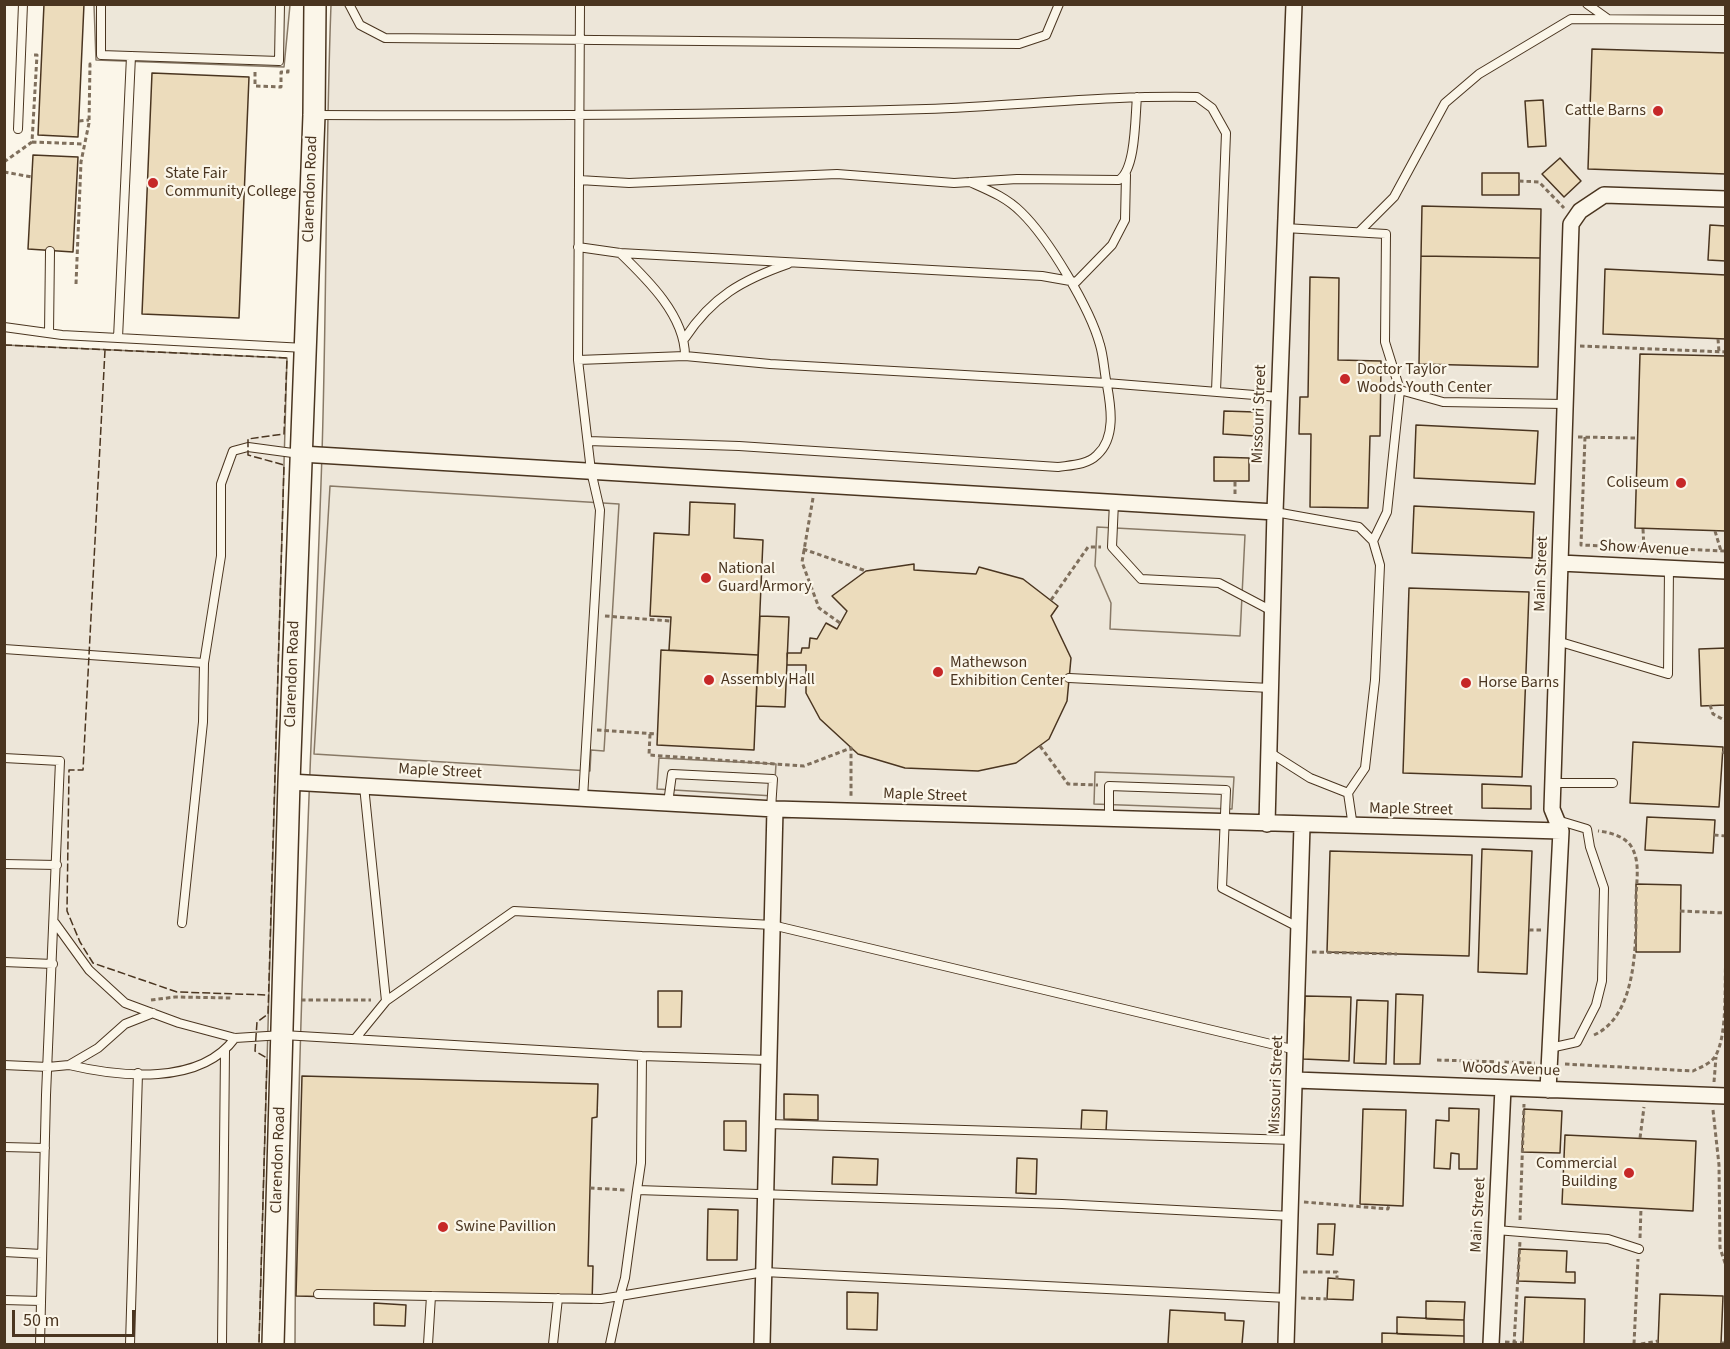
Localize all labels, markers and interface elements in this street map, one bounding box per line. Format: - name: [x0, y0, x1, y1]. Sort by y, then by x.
- place label: Cattle Barns: [1565, 101, 1646, 121]
- marker: Cattle Barns: [1651, 104, 1665, 118]
- street label: Clarendon Road: [300, 135, 322, 243]
- place label: State Fair Community College: [165, 164, 296, 202]
- marker: State Fair Community College: [146, 176, 160, 190]
- place label: Doctor Taylor Woods Youth Center: [1357, 360, 1492, 398]
- street label: Missouri Street: [1249, 364, 1271, 464]
- marker: Doctor Taylor Woods Youth Center: [1338, 372, 1352, 386]
- place label: Coliseum: [1607, 473, 1669, 493]
- marker: Coliseum: [1674, 476, 1688, 490]
- street label: Main Street: [1531, 536, 1553, 612]
- street label: Show Avenue: [1599, 537, 1689, 561]
- place label: National Guard Armory: [718, 559, 812, 597]
- marker: National Guard Armory: [699, 571, 713, 585]
- street label: Clarendon Road: [282, 620, 304, 728]
- place label: Mathewson Exhibition Center: [950, 653, 1065, 691]
- marker: Mathewson Exhibition Center: [931, 665, 945, 679]
- place label: Assembly Hall: [721, 670, 815, 690]
- marker: Assembly Hall: [702, 673, 716, 687]
- place label: Horse Barns: [1478, 673, 1559, 693]
- marker: Horse Barns: [1459, 676, 1473, 690]
- street label: Maple Street: [398, 760, 482, 784]
- street label: Maple Street: [883, 785, 967, 807]
- street label: Maple Street: [1369, 800, 1453, 820]
- street label: Missouri Street: [1266, 1035, 1288, 1135]
- street label: Woods Avenue: [1462, 1059, 1560, 1081]
- street label: Clarendon Road: [268, 1106, 290, 1214]
- place label: Commercial Building: [1536, 1154, 1617, 1192]
- marker: Commercial Building: [1622, 1166, 1636, 1180]
- street label: Main Street: [1467, 1177, 1491, 1253]
- place label: Swine Pavillion: [455, 1217, 556, 1237]
- marker: Swine Pavillion: [436, 1220, 450, 1234]
- scale bar: [15, 1298, 138, 1336]
- text: 50 m: [23, 1308, 59, 1333]

